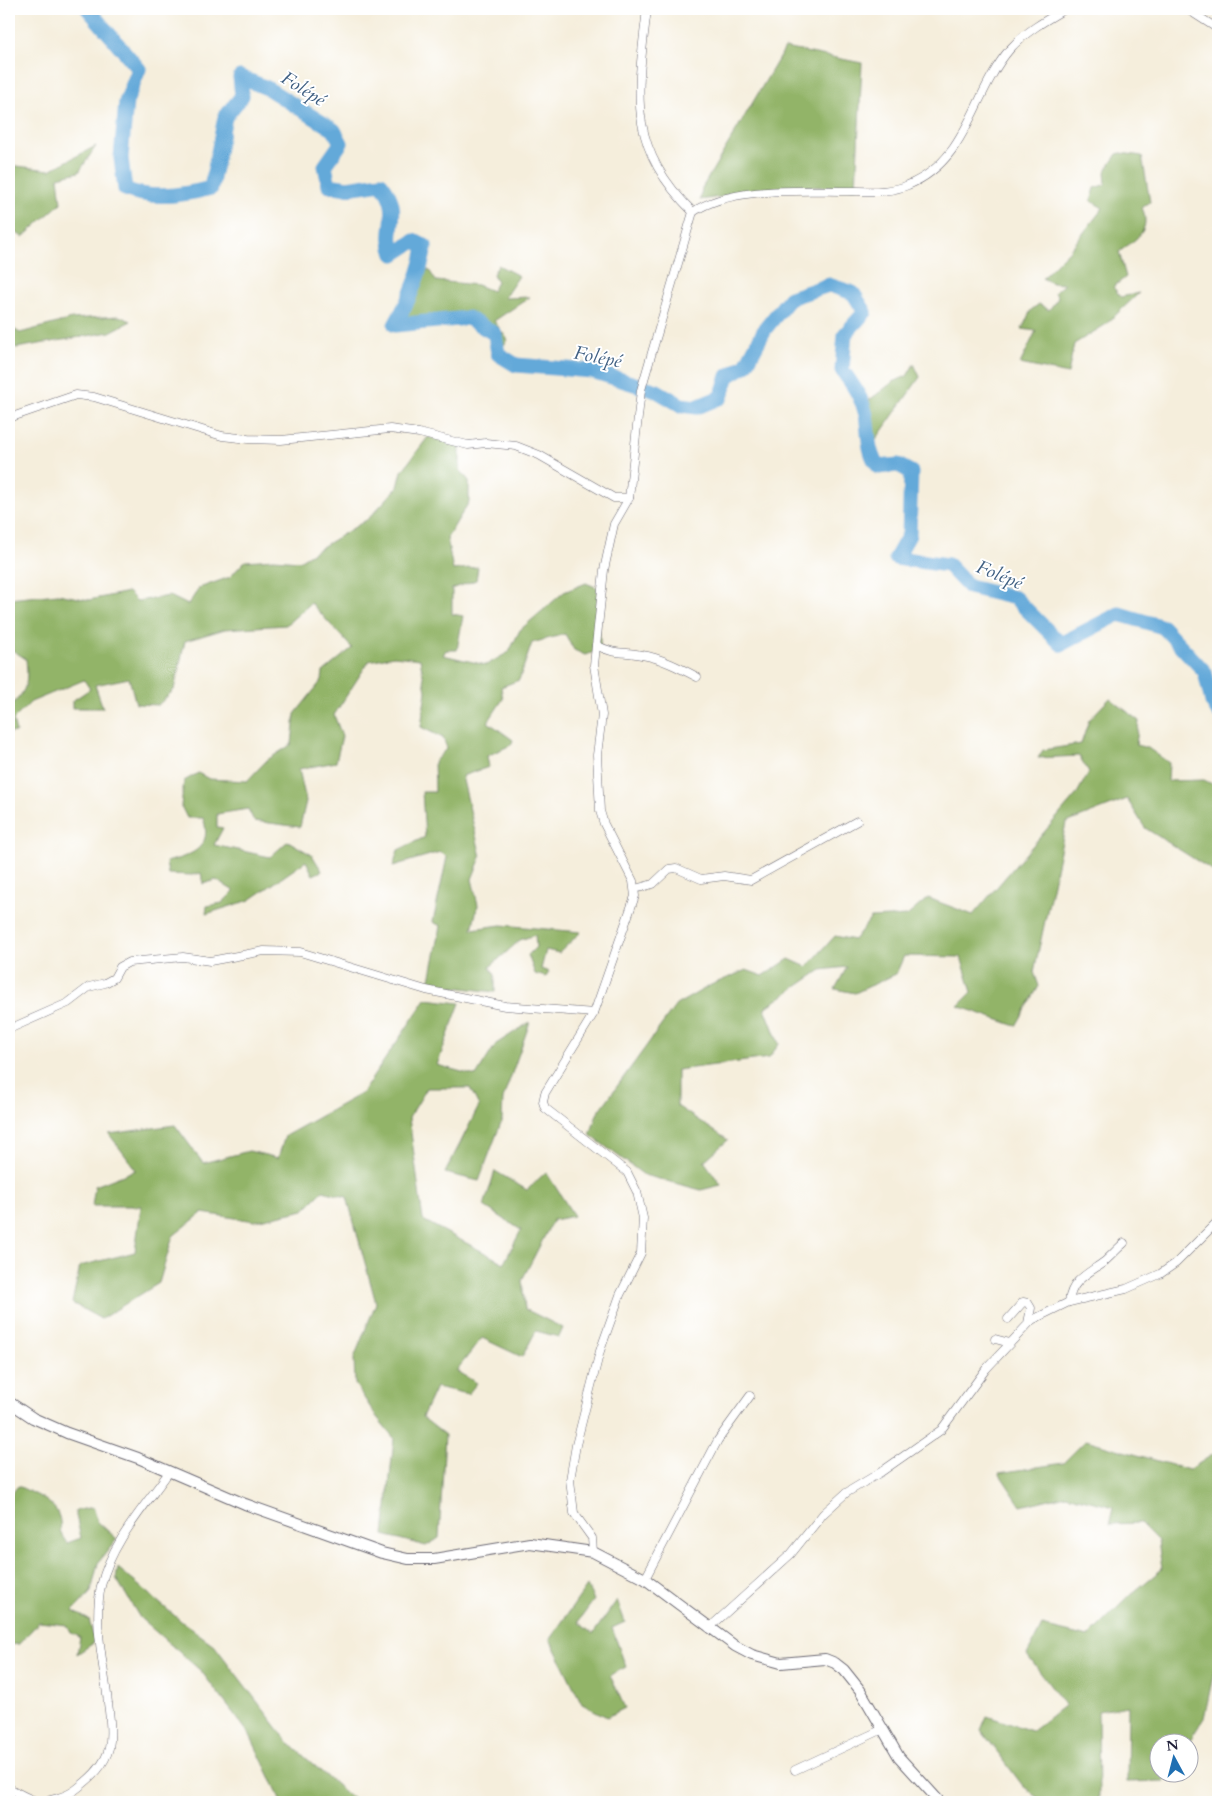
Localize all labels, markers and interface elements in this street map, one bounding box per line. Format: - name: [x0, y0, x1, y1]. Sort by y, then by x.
- water label: Folépé: [276, 65, 332, 113]
- water label: Folépé: [572, 340, 625, 375]
- water label: Folépé: [973, 554, 1028, 597]
- north arrow: [1150, 1734, 1200, 1784]
- text: N: [1165, 1735, 1180, 1756]

